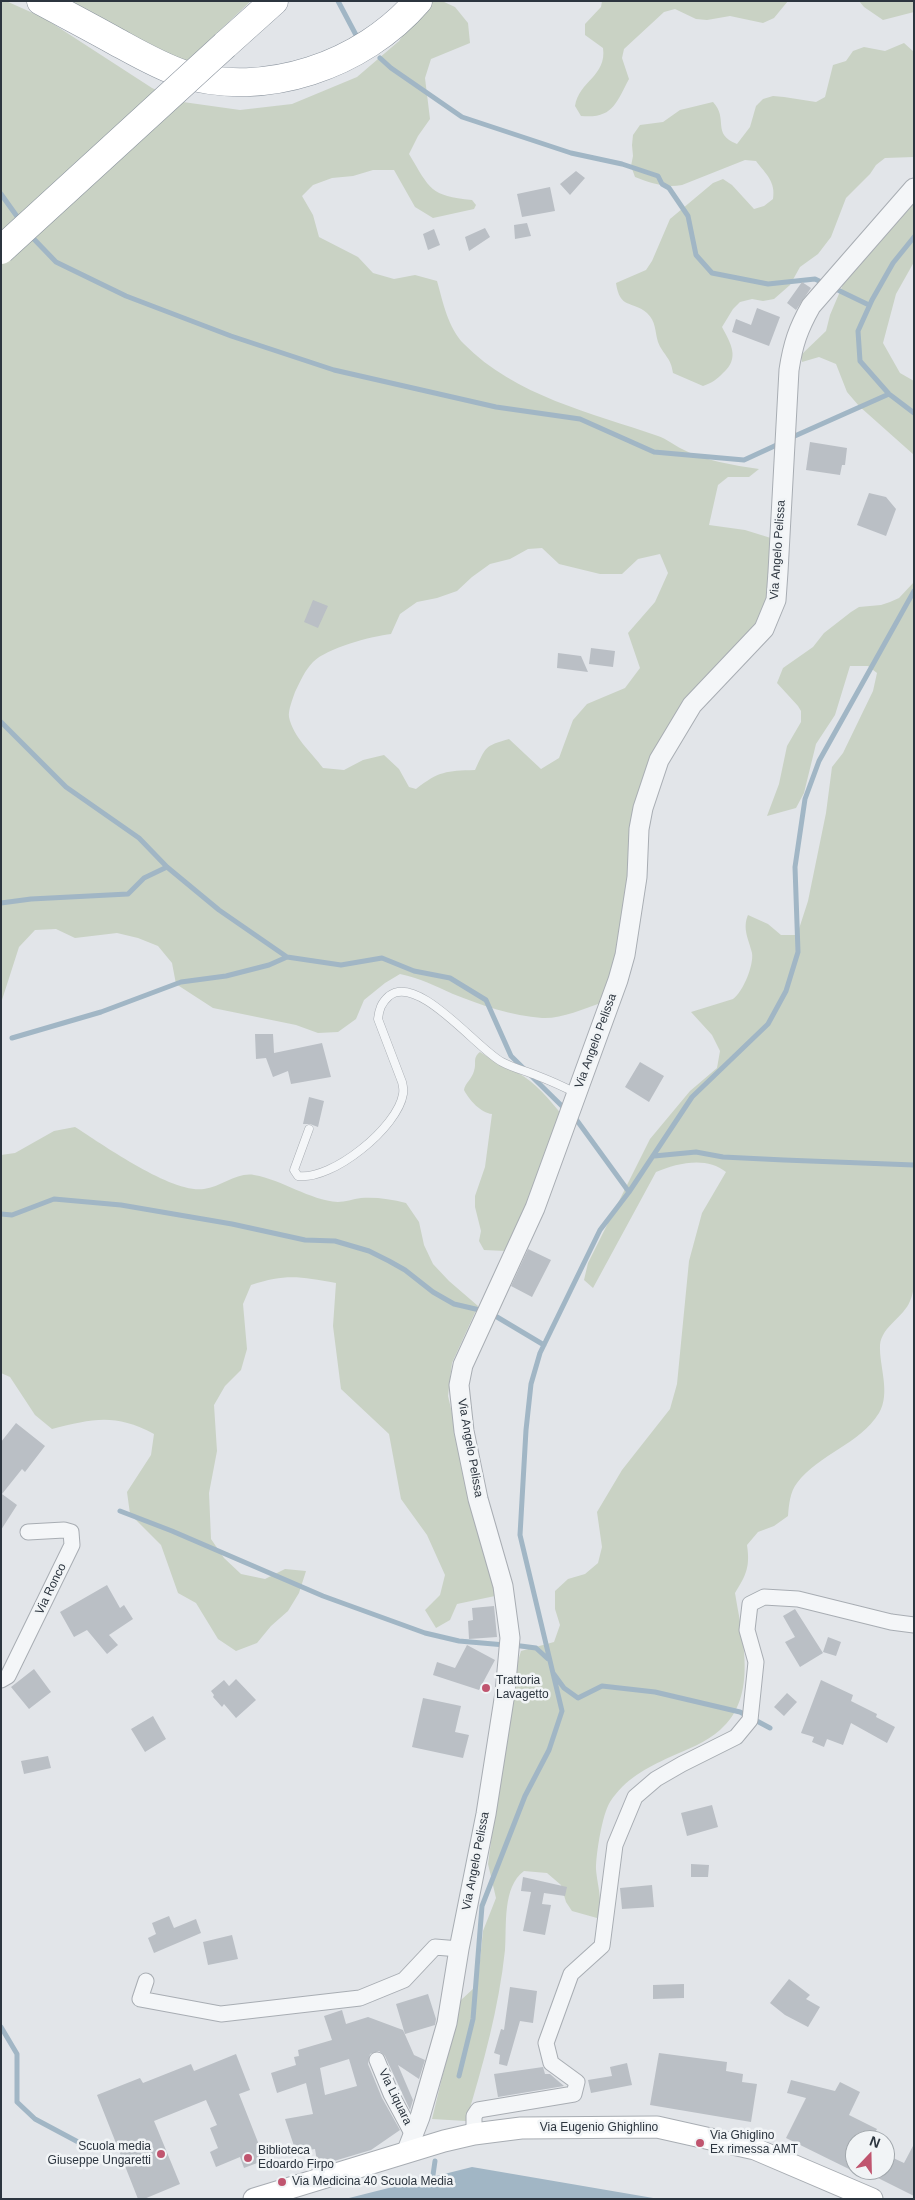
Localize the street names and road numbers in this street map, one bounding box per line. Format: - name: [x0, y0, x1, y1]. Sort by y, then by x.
- street label: Via Angelo Pelissa: [767, 500, 789, 600]
- street label: Via Angelo Pelissa: [572, 992, 620, 1090]
- street label: Via Angelo Pelissa: [454, 1398, 486, 1498]
- street label: Via Ronco: [32, 1561, 70, 1617]
- street label: Via Angelo Pelissa: [459, 1811, 493, 1911]
- street label: Via Liquara: [375, 2067, 415, 2127]
- street label: Via Eugenio Ghighlino: [540, 2121, 658, 2135]

